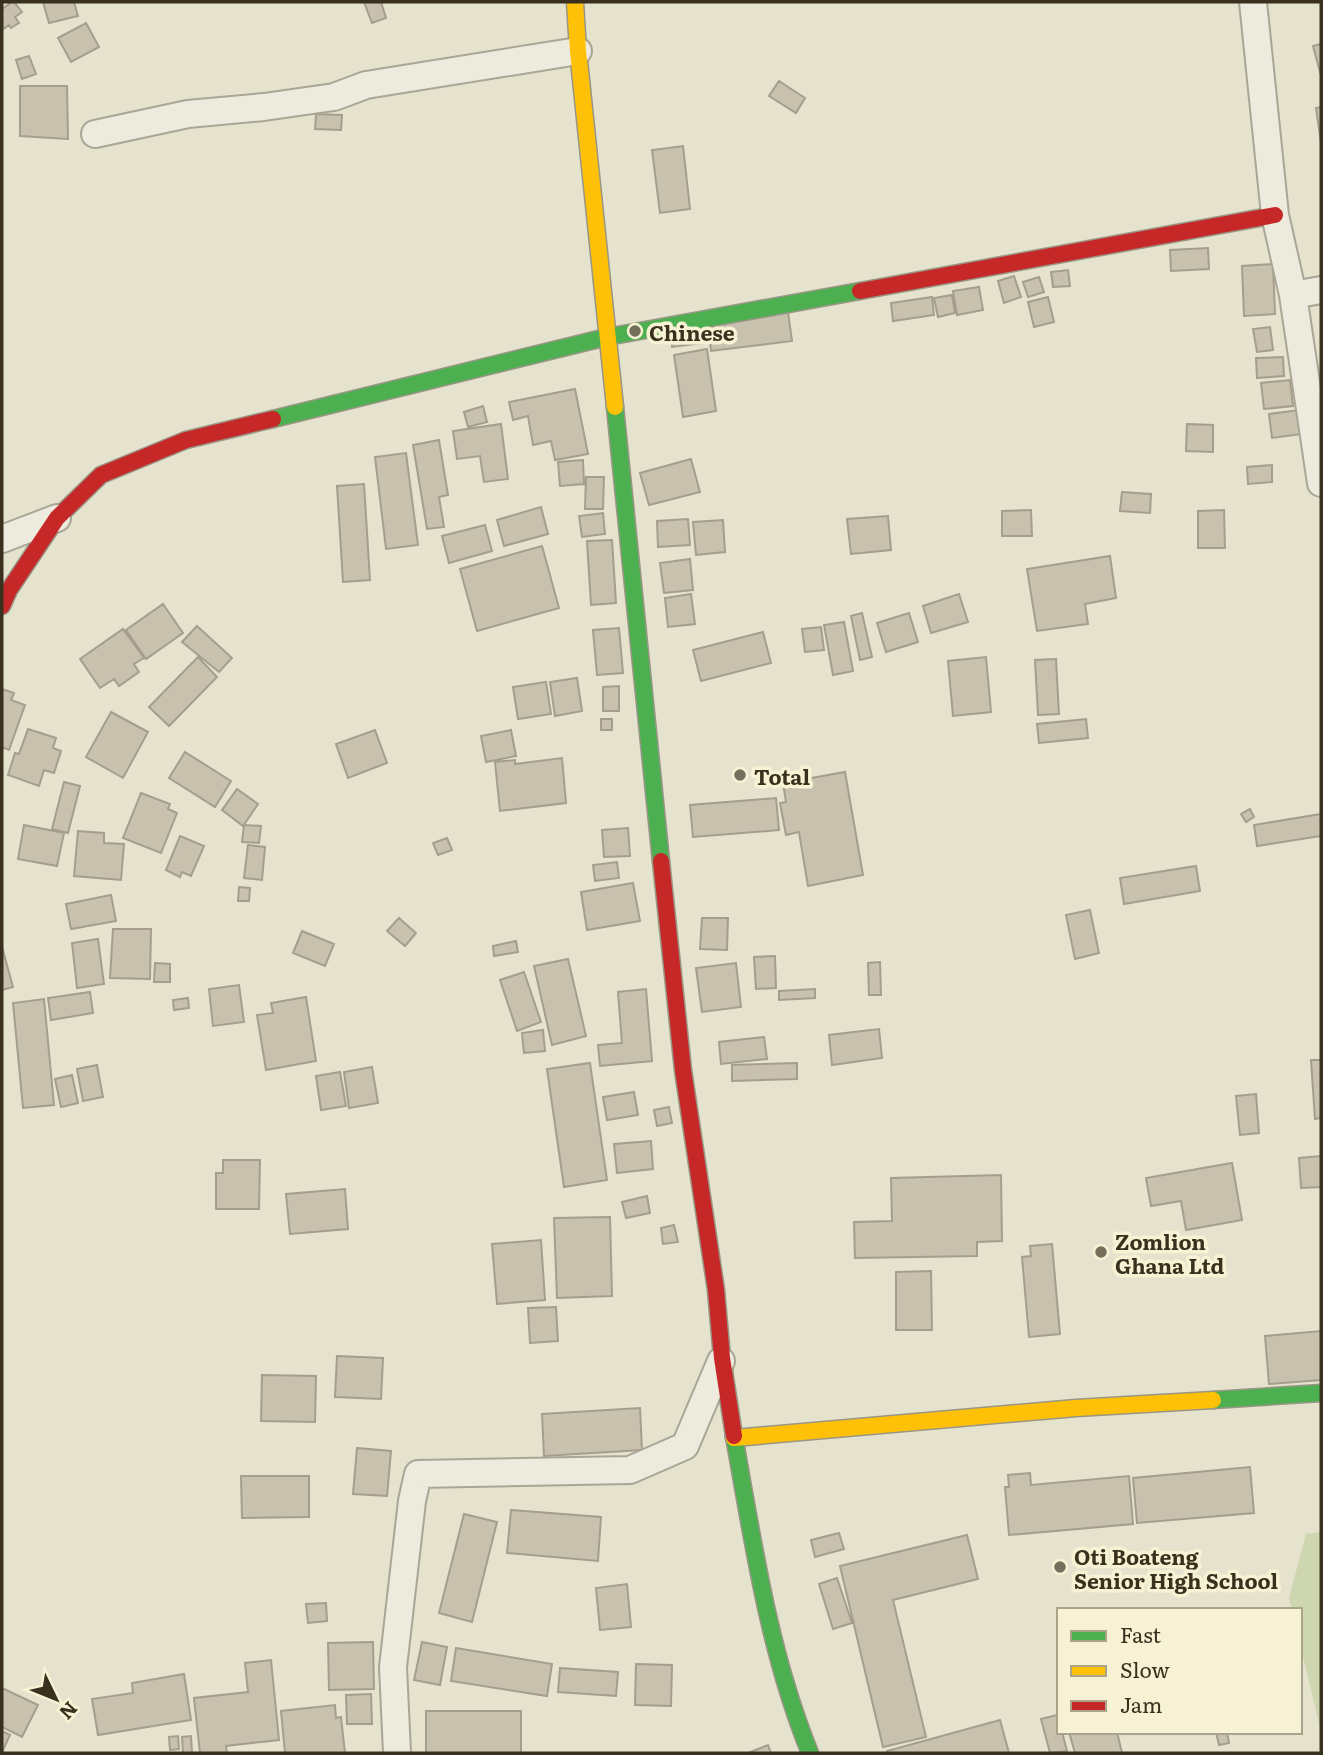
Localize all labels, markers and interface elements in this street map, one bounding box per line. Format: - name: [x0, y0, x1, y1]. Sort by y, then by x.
- place label: Chinese: [649, 316, 735, 347]
- marker: Chinese: [627, 323, 643, 339]
- place label: Total: [754, 760, 810, 791]
- marker: Total: [732, 767, 748, 783]
- place label: Zomlion Ghana Ltd: [1115, 1225, 1225, 1280]
- marker: Zomlion Ghana Ltd: [1093, 1244, 1109, 1260]
- place label: Oti Boateng Senior High School: [1074, 1540, 1278, 1595]
- marker: Oti Boateng Senior High School: [1052, 1559, 1068, 1575]
- legend: [1057, 1608, 1302, 1734]
- text: Fast: [1120, 1618, 1161, 1649]
- text: Slow: [1120, 1653, 1170, 1684]
- north arrow: [21, 1664, 91, 1734]
- text: Jam: [1120, 1688, 1162, 1719]
- text: N: [53, 1696, 85, 1727]

